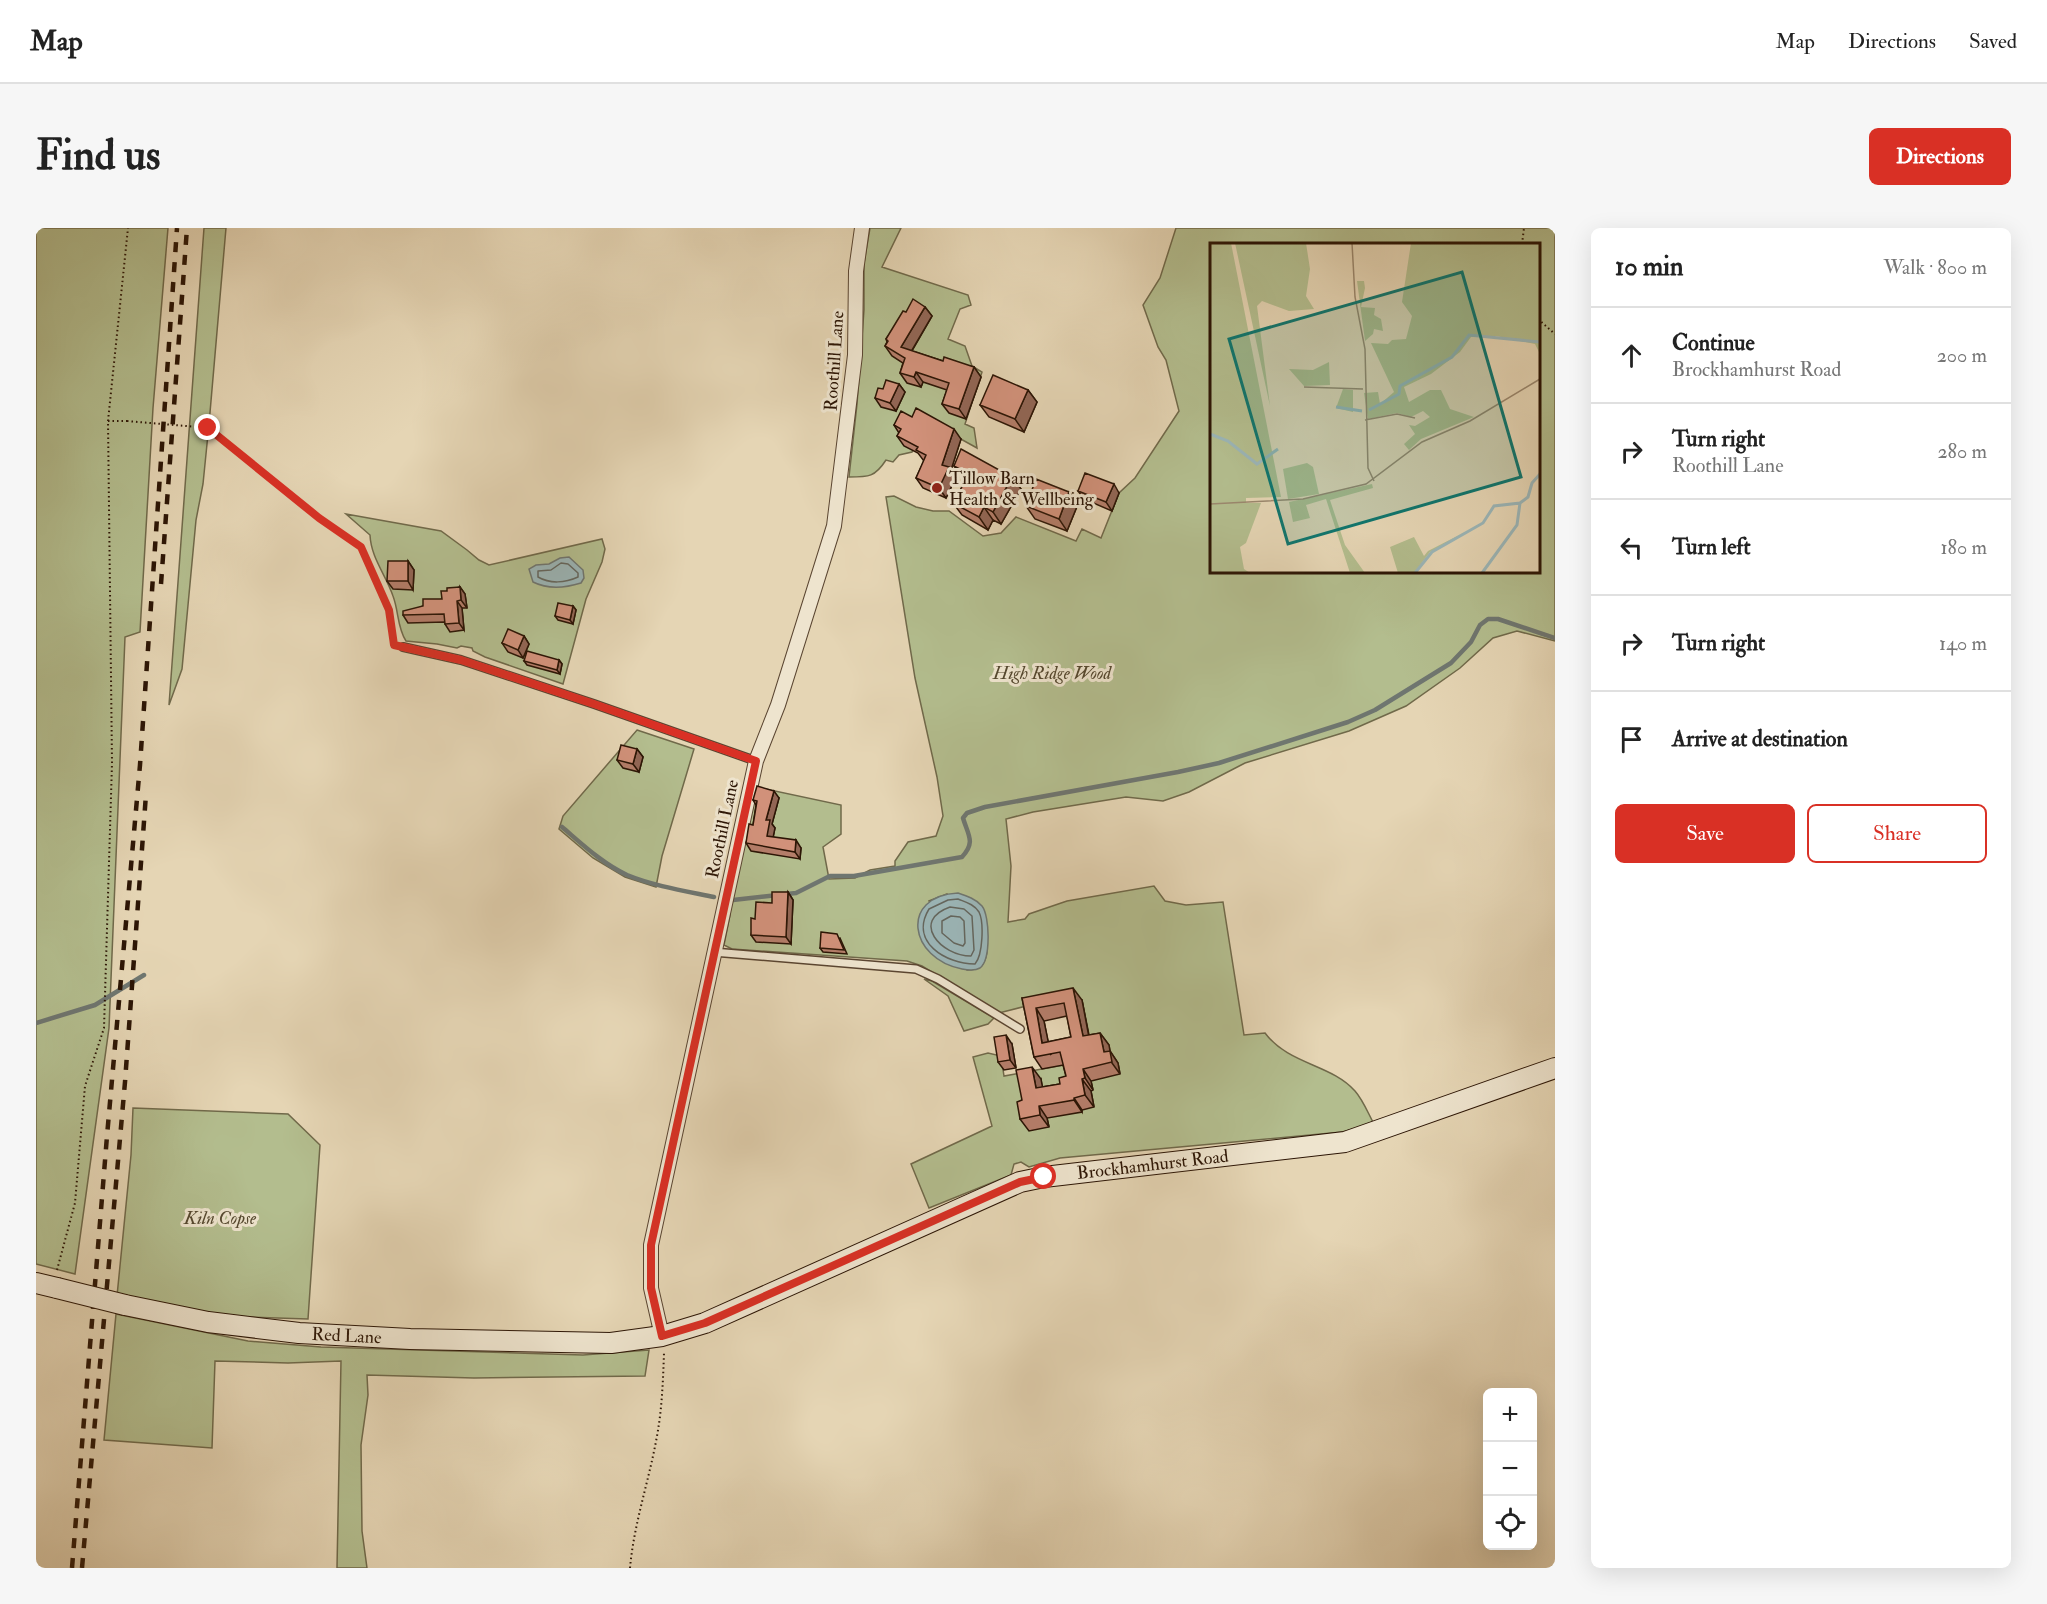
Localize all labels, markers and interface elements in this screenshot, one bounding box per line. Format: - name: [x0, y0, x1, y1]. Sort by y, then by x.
- text: Map: [30, 24, 83, 59]
- text: Map: [1775, 28, 1815, 55]
- text: Directions: [1848, 28, 1936, 55]
- text: Saved: [1969, 28, 2017, 55]
- button: Directions: [1869, 128, 2011, 185]
- text: Find us: [36, 130, 160, 182]
- inset map: [1210, 243, 1540, 573]
- text: 10 min: [1615, 251, 1683, 283]
- text: Walk · 800 m: [1884, 255, 1987, 280]
- street label: Roothill Lane: [820, 310, 850, 412]
- text: Continue: [1672, 329, 1755, 357]
- icon: ahead: [1615, 339, 1648, 372]
- text: 200 m: [1937, 343, 1987, 368]
- text: Brockhamhurst Road: [1672, 357, 1841, 382]
- route end: [194, 414, 220, 440]
- text: Turn right: [1672, 425, 1765, 453]
- icon: right: [1615, 435, 1648, 468]
- text: 280 m: [1937, 439, 1987, 464]
- text: Roothill Lane: [1672, 453, 1784, 478]
- place label: Tillow Barn Health & Wellbeing: [949, 467, 1095, 511]
- marker: Tillow Barn Health & Wellbeing: [930, 481, 944, 495]
- icon: left: [1615, 531, 1648, 564]
- text: Turn left: [1672, 533, 1751, 561]
- text: 180 m: [1940, 535, 1987, 560]
- icon: right: [1615, 627, 1648, 660]
- text: Turn right: [1672, 629, 1765, 657]
- text: 140 m: [1939, 631, 1987, 656]
- park label: High Ridge Wood: [992, 662, 1112, 685]
- icon: arrive: [1615, 723, 1648, 756]
- text: Arrive at destination: [1672, 725, 1848, 753]
- street label: Roothill Lane: [701, 777, 744, 881]
- button: Save: [1615, 804, 1795, 863]
- button: Share: [1807, 804, 1987, 863]
- street label: Brockhamhurst Road: [1076, 1145, 1230, 1185]
- route start: [1030, 1163, 1056, 1189]
- park label: Kiln Copse: [183, 1207, 257, 1230]
- street label: Red Lane: [311, 1323, 383, 1349]
- map controls: [1483, 1388, 1537, 1550]
- button: +: [1483, 1388, 1537, 1442]
- button: −: [1483, 1442, 1537, 1496]
- button: locate: [1483, 1496, 1537, 1550]

